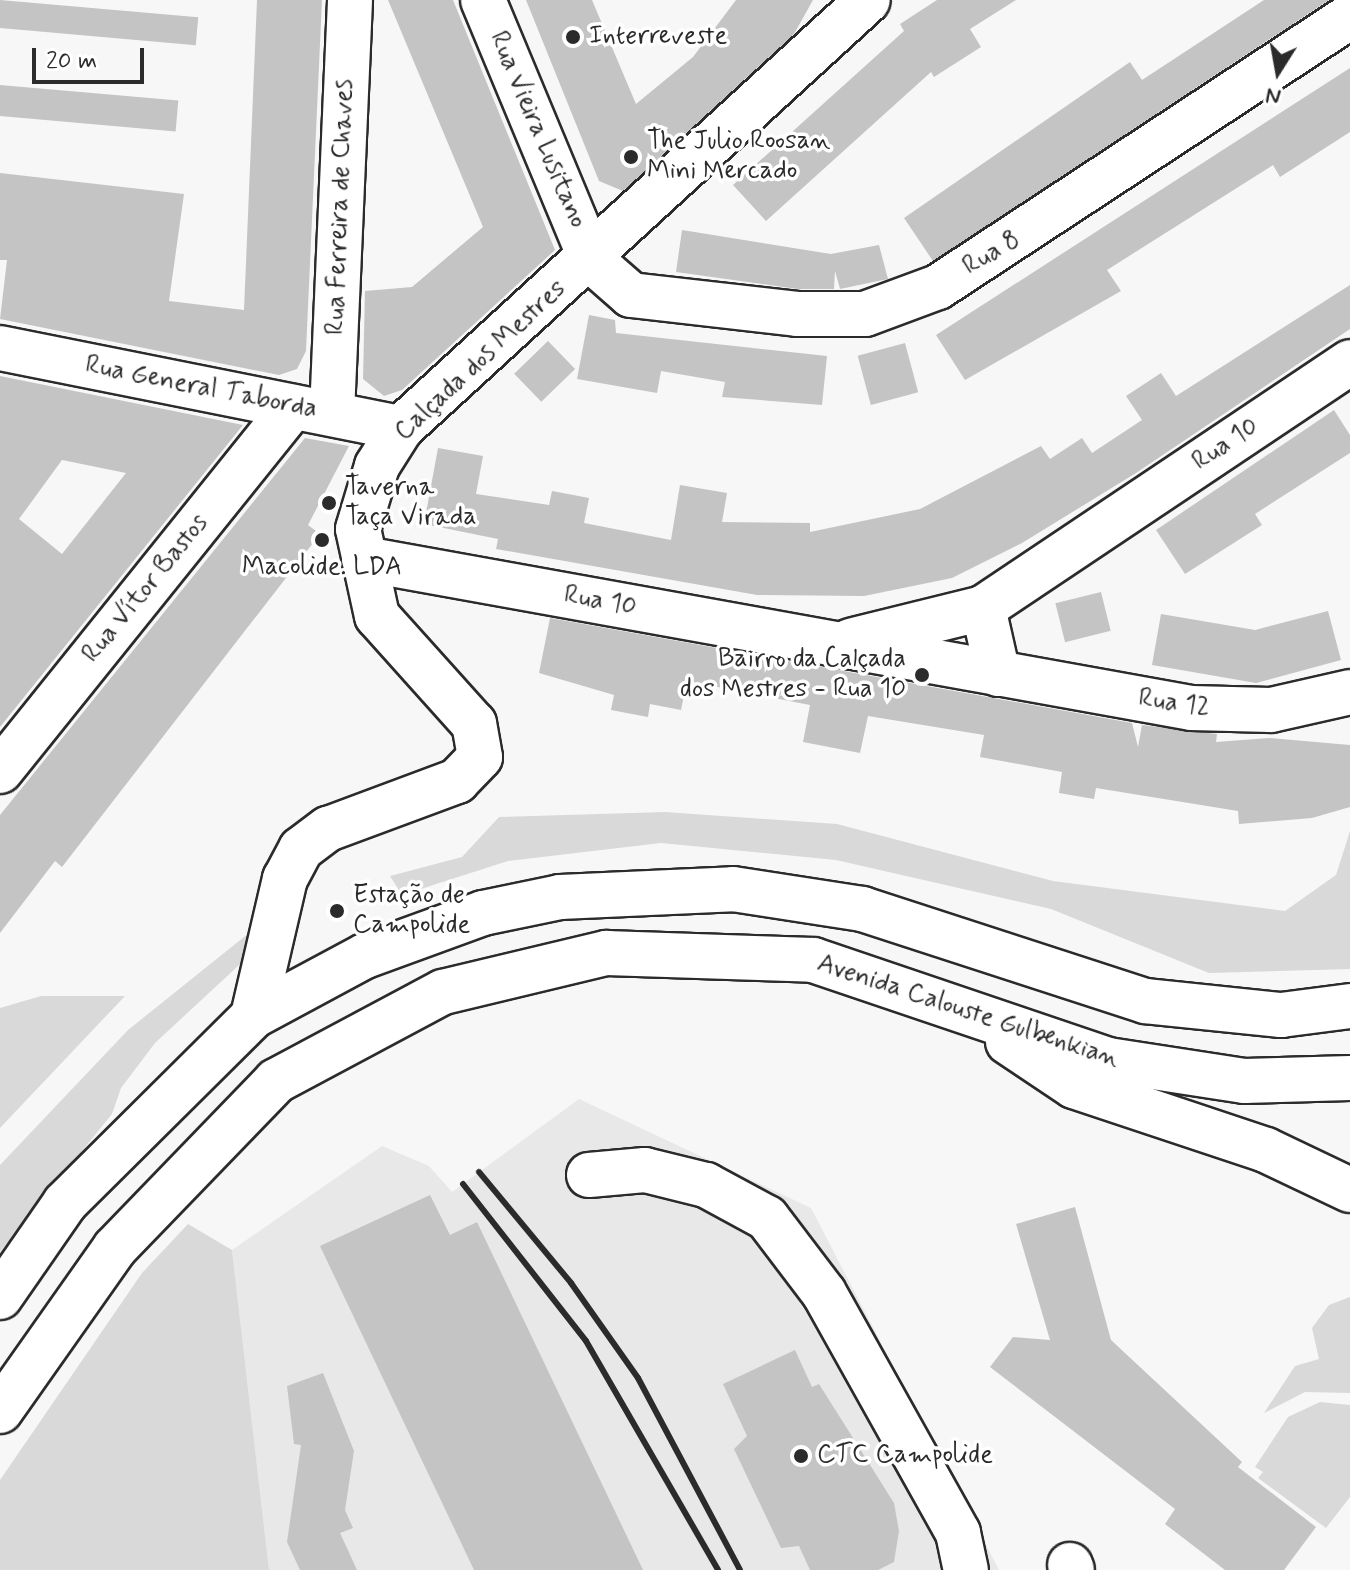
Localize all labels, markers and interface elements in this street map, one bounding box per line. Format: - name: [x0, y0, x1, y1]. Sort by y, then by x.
- place label: Interreveste: [589, 21, 727, 53]
- street label: Rua Vieira Lusitano: [481, 25, 593, 235]
- marker: Interreveste: [564, 28, 582, 46]
- scale bar: [36, 32, 148, 82]
- north arrow: [1238, 32, 1318, 112]
- text: 20 m: [46, 46, 97, 77]
- street label: Rua Ferreira de Chaves: [321, 79, 361, 335]
- text: N: [1264, 80, 1283, 111]
- place label: The Julio Roosan Mini Mercado: [647, 126, 837, 188]
- marker: The Julio Roosan Mini Mercado: [622, 148, 640, 166]
- street label: Rua 8: [958, 225, 1026, 283]
- street label: Calçada dos Mestres: [389, 273, 573, 449]
- street label: Rua General Taborda: [84, 350, 318, 426]
- street label: Rua 10: [1187, 412, 1265, 478]
- place label: Taverna Taça Virada: [345, 472, 475, 534]
- marker: Taverna Taça Virada: [320, 494, 338, 512]
- street label: Rua Vítor Bastos: [76, 508, 216, 670]
- marker: Macolide. LDA: [313, 531, 331, 549]
- place label: Macolide. LDA: [242, 552, 402, 584]
- street label: Rua 10: [561, 580, 639, 624]
- place label: Bairro da Calçada dos Mestres - Rua 10: [677, 644, 906, 706]
- marker: Bairro da Calçada dos Mestres - Rua 10: [913, 666, 931, 684]
- street label: Rua 12: [1136, 684, 1212, 724]
- place label: Estação de Campolide: [353, 880, 470, 942]
- marker: Estação de Campolide: [328, 902, 346, 920]
- street label: Avenida Calouste Gulbenkian: [810, 947, 1126, 1077]
- place label: CTC Campolide: [817, 1440, 993, 1472]
- marker: CTC Campolide: [792, 1447, 810, 1465]

